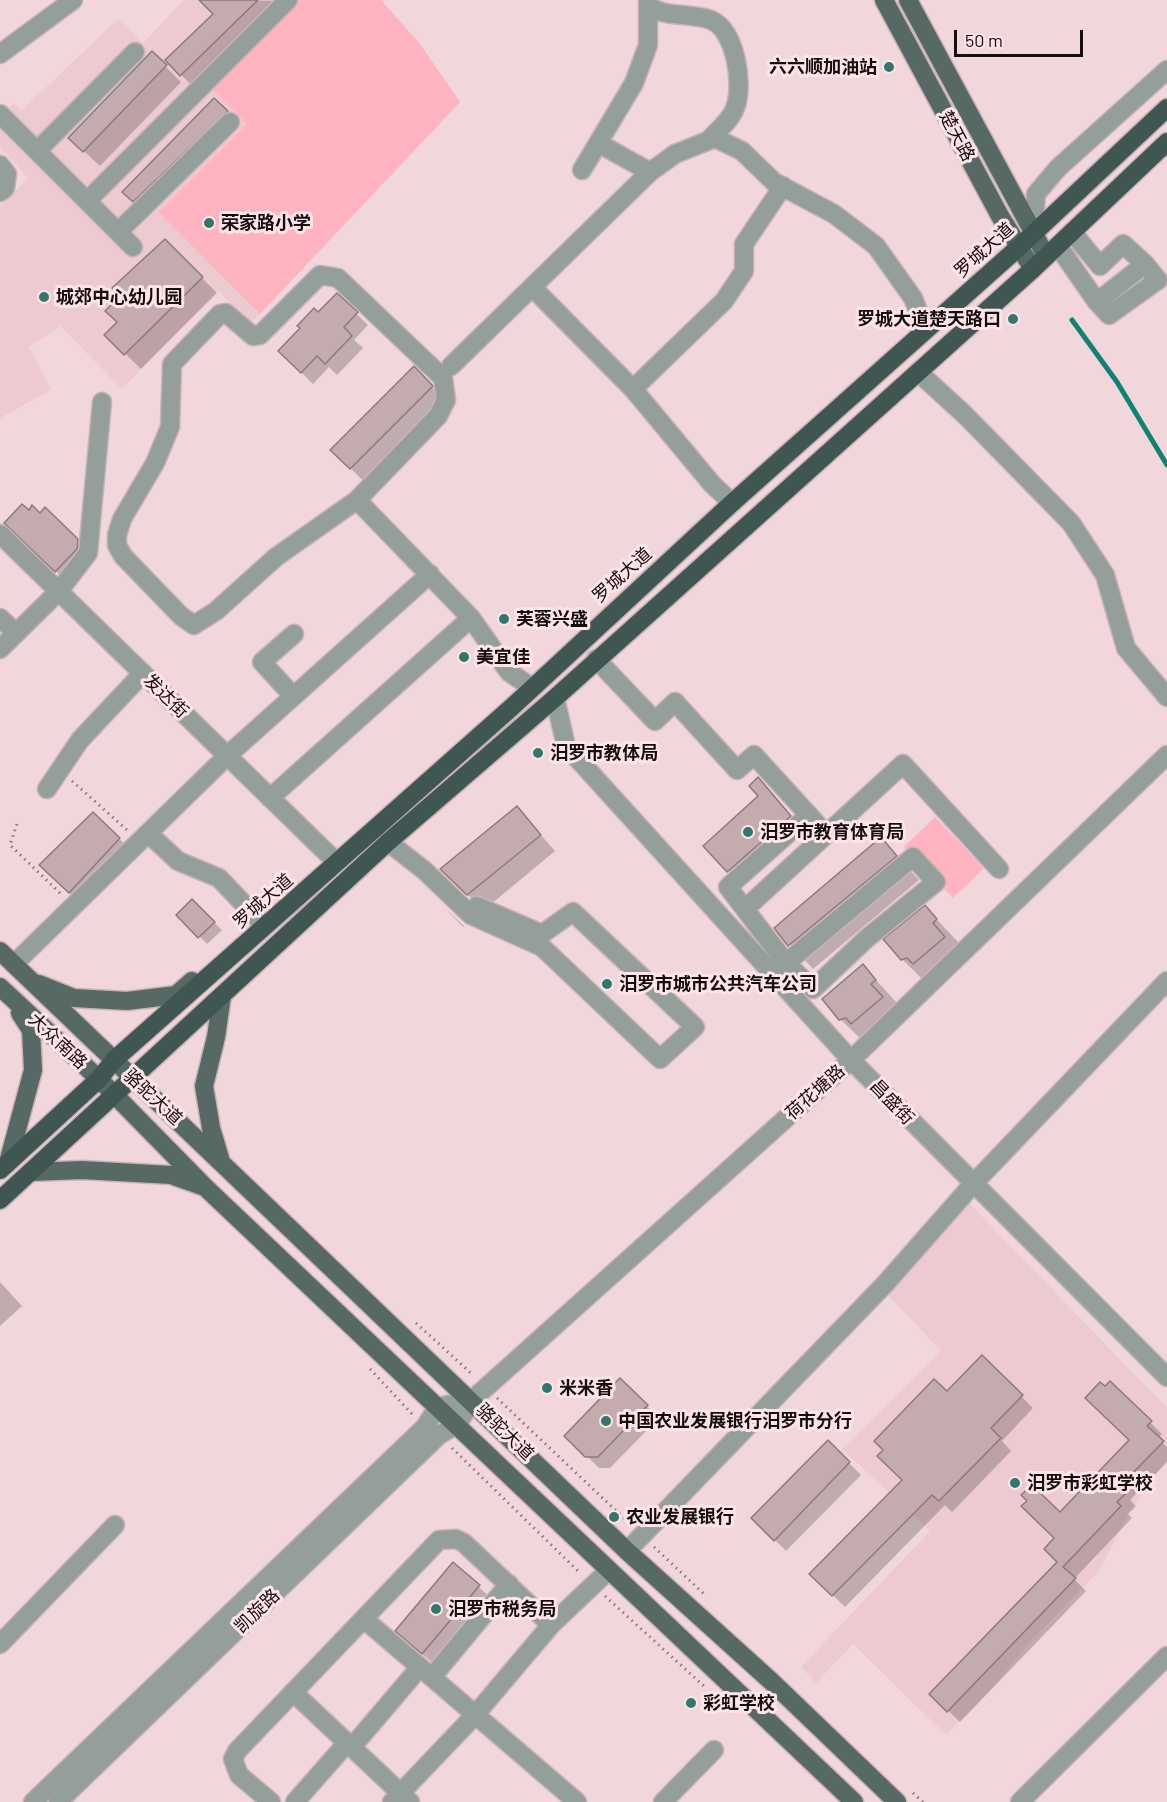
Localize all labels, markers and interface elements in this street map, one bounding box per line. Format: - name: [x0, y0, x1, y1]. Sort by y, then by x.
- scale bar: [957, 18, 1086, 56]
- text: 50 m: [965, 29, 1003, 51]
- place label: 六六顺加油站: [769, 56, 877, 78]
- marker: 六六顺加油站: [882, 60, 896, 74]
- street label: 楚天路: [935, 107, 979, 165]
- place label: 荣家路小学: [221, 212, 311, 234]
- marker: 荣家路小学: [202, 216, 216, 230]
- street label: 罗城大道: [950, 218, 1018, 282]
- place label: 城郊中心幼儿园: [56, 286, 182, 308]
- marker: 城郊中心幼儿园: [37, 290, 51, 304]
- place label: 罗城大道楚天路口: [857, 308, 1001, 330]
- marker: 罗城大道楚天路口: [1006, 312, 1020, 326]
- street label: 罗城大道: [588, 543, 656, 607]
- place label: 芙蓉兴盛: [516, 608, 588, 630]
- marker: 芙蓉兴盛: [497, 612, 511, 626]
- place label: 美宜佳: [476, 646, 530, 668]
- marker: 美宜佳: [457, 650, 471, 664]
- street label: 发达街: [139, 669, 193, 723]
- place label: 汨罗市教体局: [550, 742, 658, 764]
- marker: 汨罗市教体局: [531, 746, 545, 760]
- place label: 汨罗市教育体育局: [760, 821, 904, 843]
- marker: 汨罗市教育体育局: [741, 825, 755, 839]
- street label: 罗城大道: [229, 869, 297, 933]
- place label: 汨罗市城市公共汽车公司: [619, 973, 817, 995]
- marker: 汨罗市城市公共汽车公司: [600, 977, 614, 991]
- street label: 大众南路: [24, 1009, 92, 1073]
- street label: 荷花塘路: [781, 1060, 849, 1124]
- street label: 骆驼大道: [119, 1065, 187, 1129]
- street label: 昌盛街: [865, 1075, 919, 1129]
- place label: 米米香: [559, 1377, 613, 1399]
- marker: 米米香: [540, 1381, 554, 1395]
- street label: 骆驼大道: [472, 1399, 538, 1465]
- place label: 中国农业发展银行汨罗市分行: [618, 1410, 852, 1432]
- marker: 中国农业发展银行汨罗市分行: [599, 1414, 613, 1428]
- place label: 汨罗市彩虹学校: [1027, 1472, 1153, 1494]
- marker: 汨罗市彩虹学校: [1008, 1476, 1022, 1490]
- place label: 农业发展银行: [626, 1506, 734, 1528]
- marker: 农业发展银行: [607, 1510, 621, 1524]
- street label: 凯旋路: [230, 1584, 284, 1638]
- place label: 汨罗市税务局: [448, 1598, 556, 1620]
- marker: 汨罗市税务局: [429, 1602, 443, 1616]
- place label: 彩虹学校: [703, 1692, 775, 1714]
- marker: 彩虹学校: [684, 1696, 698, 1710]

